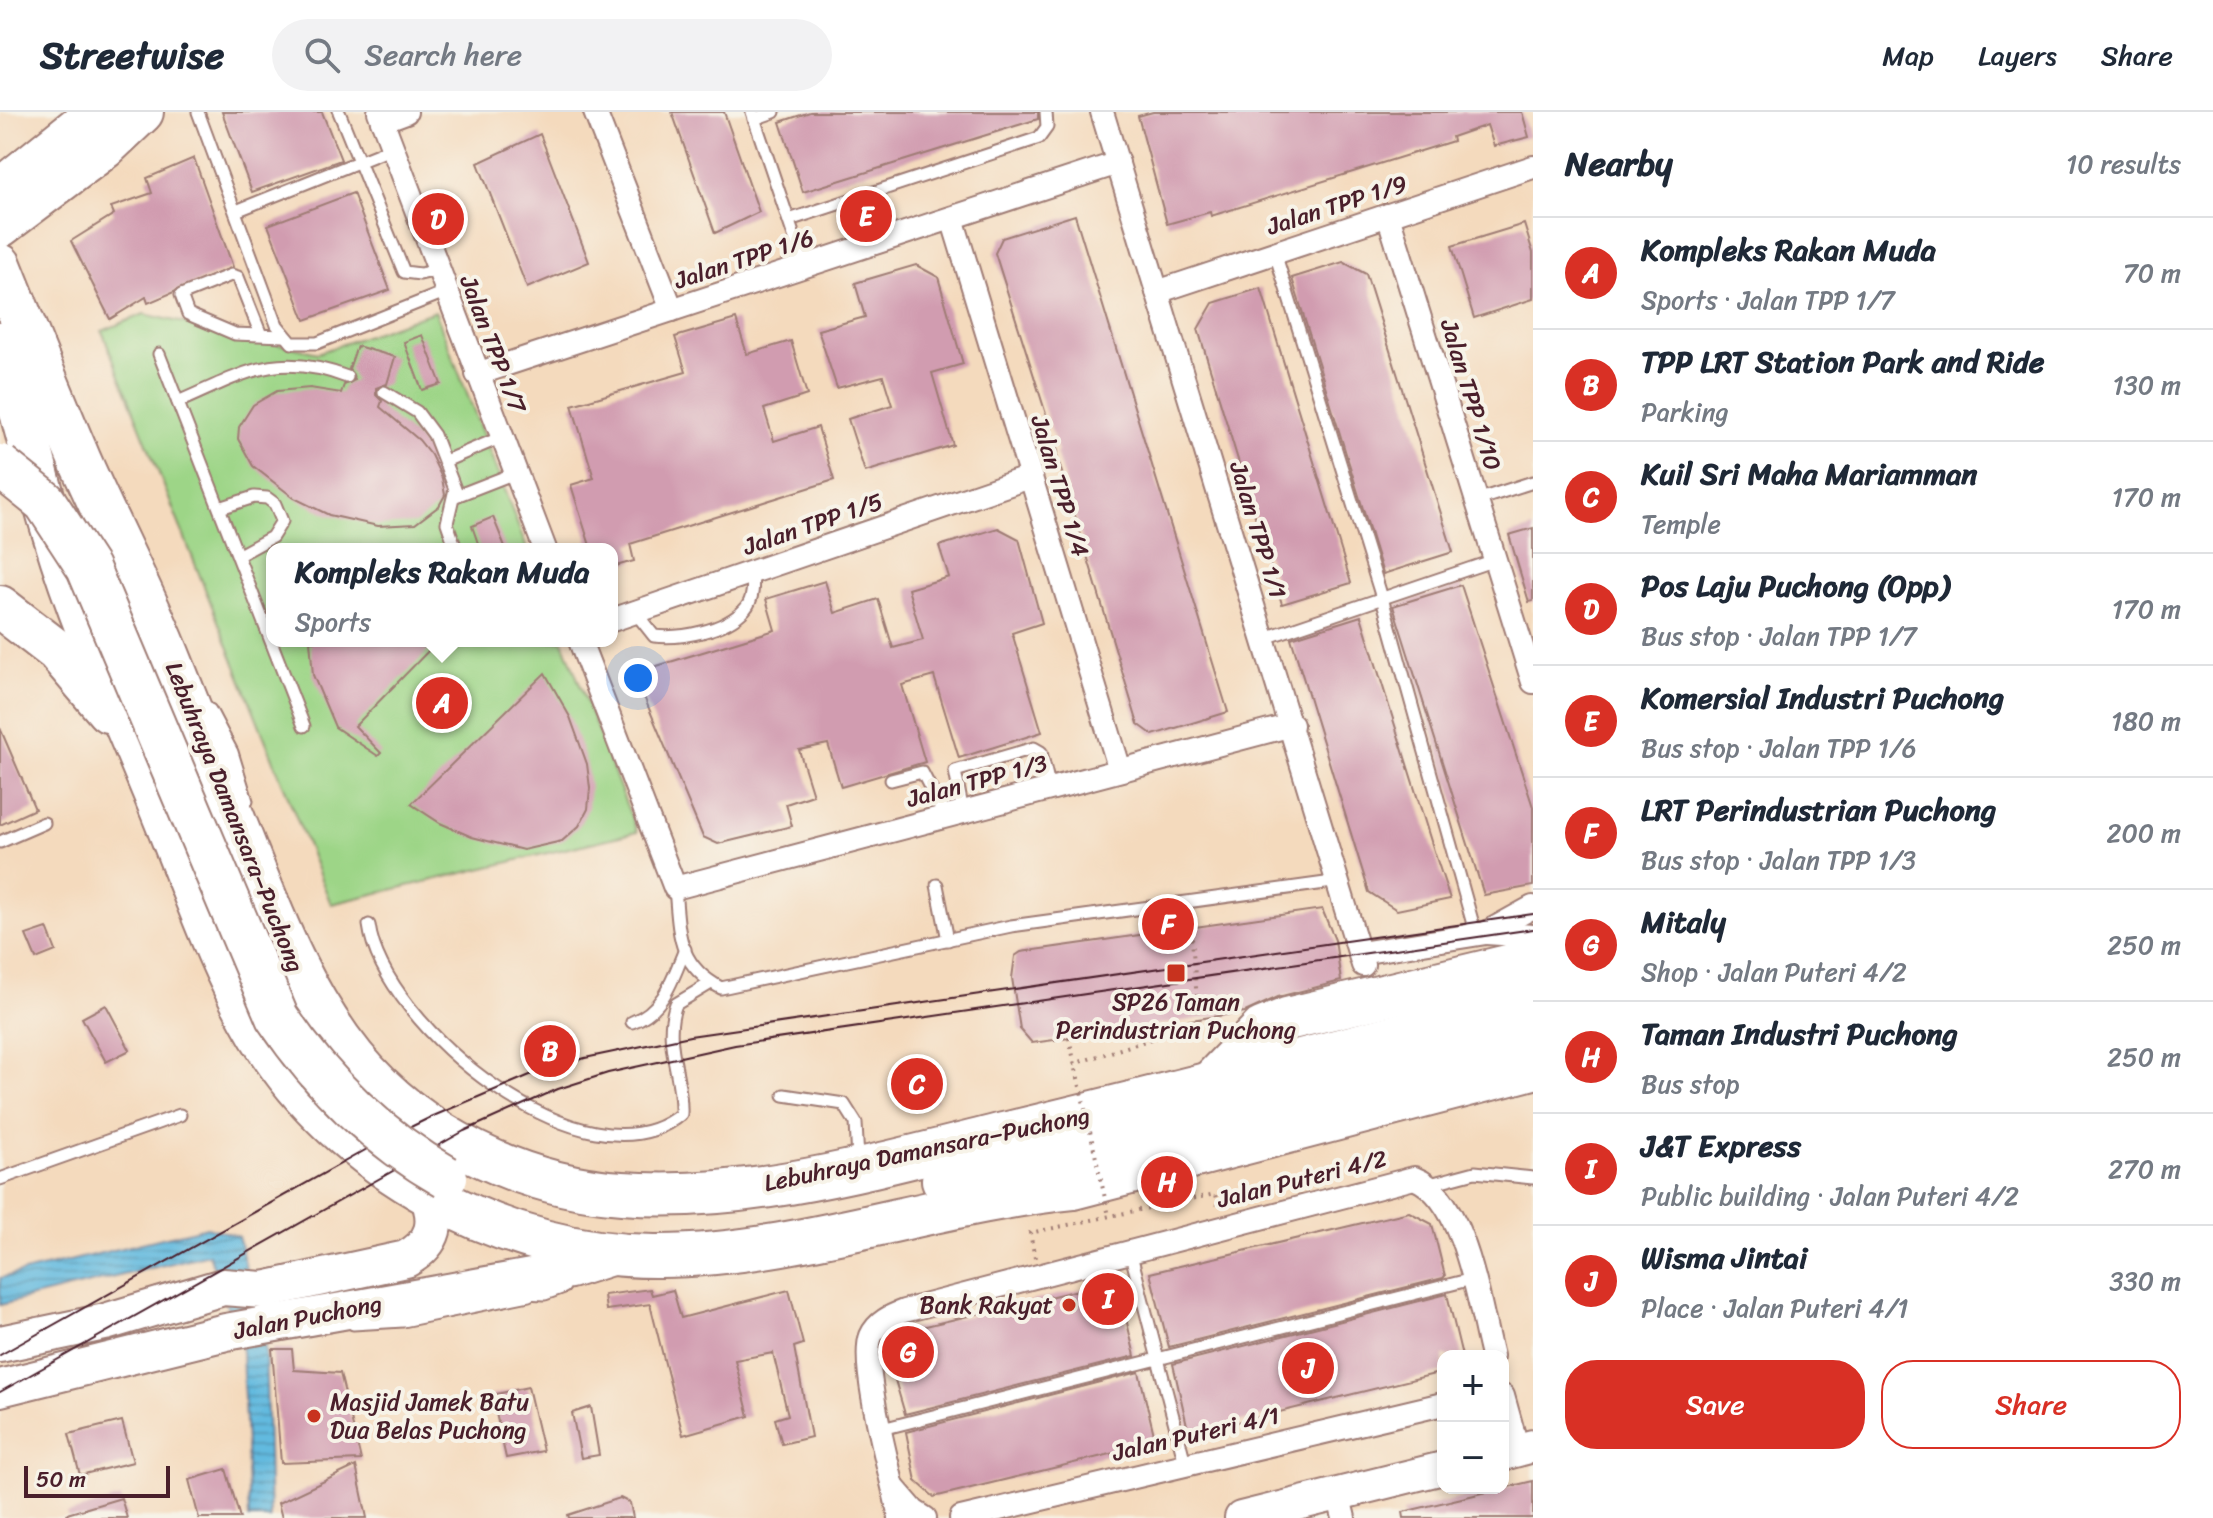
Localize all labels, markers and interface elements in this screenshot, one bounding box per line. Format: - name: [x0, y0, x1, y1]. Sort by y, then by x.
- search box: [272, 19, 832, 91]
- text: Streetwise: [40, 22, 224, 89]
- text: Search here: [364, 28, 522, 82]
- text: Map: [1882, 31, 1934, 80]
- text: Layers: [1978, 31, 2057, 80]
- text: Share: [2101, 31, 2173, 80]
- icon: search: [300, 33, 344, 77]
- text: Nearby: [1565, 134, 1673, 194]
- text: 10 results: [2066, 141, 2181, 187]
- street label: Jalan TPP 1/9: [1260, 163, 1413, 248]
- pin: E: [840, 186, 892, 246]
- pin: D: [412, 189, 464, 249]
- street label: Jalan TPP 1/6: [668, 217, 819, 302]
- text: Kompleks Rakan Muda: [1641, 223, 1936, 277]
- text: A: [1582, 250, 1600, 296]
- text: 70 m: [2123, 250, 2181, 296]
- street label: Jalan TPP 1/7: [447, 268, 539, 420]
- text: Sports · Jalan TPP 1/7: [1641, 277, 1894, 323]
- street label: Jalan TPP 1/10: [1428, 313, 1514, 476]
- text: TPP LRT Station Park and Ride: [1641, 335, 2044, 389]
- text: B: [1583, 362, 1599, 408]
- text: 130 m: [2112, 362, 2181, 408]
- text: Parking: [1641, 389, 1729, 435]
- street label: Jalan TPP 1/4: [1018, 409, 1101, 562]
- text: Kuil Sri Maha Mariamman: [1641, 447, 1978, 501]
- street label: Jalan TPP 1/1: [1217, 455, 1299, 604]
- text: C: [1583, 474, 1599, 520]
- text: 170 m: [2112, 474, 2181, 520]
- street label: Jalan TPP 1/5: [736, 480, 889, 568]
- text: Temple: [1641, 501, 1721, 547]
- popup: [266, 543, 618, 647]
- text: Kompleks Rakan Muda: [295, 545, 589, 599]
- text: Pos Laju Puchong (Opp): [1641, 559, 1949, 613]
- text: D: [1583, 586, 1599, 632]
- text: 170 m: [2112, 586, 2181, 632]
- text: Sports: [295, 599, 371, 645]
- text: Bus stop · Jalan TPP 1/7: [1641, 613, 1917, 659]
- street label: Lebuhraya Damansara–Puchong: [153, 655, 317, 979]
- your location: [618, 658, 658, 698]
- text: Komersial Industri Puchong: [1641, 671, 2004, 725]
- pin: A: [416, 673, 468, 733]
- text: E: [1584, 698, 1598, 744]
- text: 180 m: [2111, 698, 2181, 744]
- text: Bus stop · Jalan TPP 1/6: [1641, 725, 1916, 771]
- street label: Jalan TPP 1/3: [901, 742, 1052, 820]
- text: LRT Perindustrian Puchong: [1641, 783, 1996, 837]
- text: F: [1584, 810, 1598, 856]
- text: 200 m: [2106, 810, 2181, 856]
- text: Bus stop · Jalan TPP 1/3: [1641, 837, 1916, 883]
- pin: F: [1142, 894, 1194, 954]
- text: Mitaly: [1641, 895, 1726, 949]
- text: G: [1583, 922, 1599, 968]
- text: 250 m: [2107, 922, 2181, 968]
- text: Shop · Jalan Puteri 4/2: [1641, 949, 1907, 995]
- marker: SP26 Taman Perindustrian Puchong: [1165, 962, 1187, 984]
- place label: SP26 Taman Perindustrian Puchong: [1056, 981, 1296, 1051]
- text: Taman Industri Puchong: [1641, 1007, 1958, 1061]
- pin: B: [524, 1021, 576, 1081]
- text: H: [1582, 1034, 1600, 1080]
- text: 250 m: [2107, 1034, 2181, 1080]
- pin: C: [891, 1054, 943, 1114]
- text: Bus stop: [1641, 1061, 1739, 1107]
- street label: Lebuhraya Damansara–Puchong: [760, 1094, 1094, 1204]
- text: J&T Express: [1641, 1119, 1801, 1173]
- street label: Jalan Puteri 4/2: [1212, 1138, 1392, 1221]
- text: I: [1586, 1146, 1596, 1192]
- text: 270 m: [2108, 1146, 2181, 1192]
- pin: H: [1141, 1152, 1193, 1212]
- text: Public building · Jalan Puteri 4/2: [1641, 1173, 2019, 1219]
- text: Wisma Jintai: [1641, 1231, 1807, 1285]
- text: J: [1585, 1258, 1597, 1304]
- text: 330 m: [2109, 1258, 2181, 1304]
- pin: I: [1082, 1269, 1134, 1329]
- street label: Jalan Puchong: [229, 1282, 386, 1352]
- place label: Bank Rakyat: [920, 1284, 1053, 1326]
- text: Place · Jalan Puteri 4/1: [1641, 1285, 1909, 1331]
- marker: Bank Rakyat: [1060, 1296, 1078, 1314]
- pin: G: [882, 1322, 934, 1382]
- pin: J: [1282, 1338, 1334, 1398]
- map controls: [1437, 1350, 1509, 1494]
- button: +: [1437, 1350, 1509, 1422]
- button: Save: [1565, 1360, 1865, 1449]
- button: Share: [1881, 1360, 2181, 1449]
- place label: Masjid Jamek Batu Dua Belas Puchong: [330, 1381, 529, 1451]
- street label: Jalan Puteri 4/1: [1107, 1394, 1284, 1474]
- marker: Masjid Jamek Batu Dua Belas Puchong: [305, 1407, 323, 1425]
- button: −: [1437, 1422, 1509, 1494]
- text: 50 m: [36, 1460, 86, 1499]
- scale bar: [24, 1462, 170, 1498]

